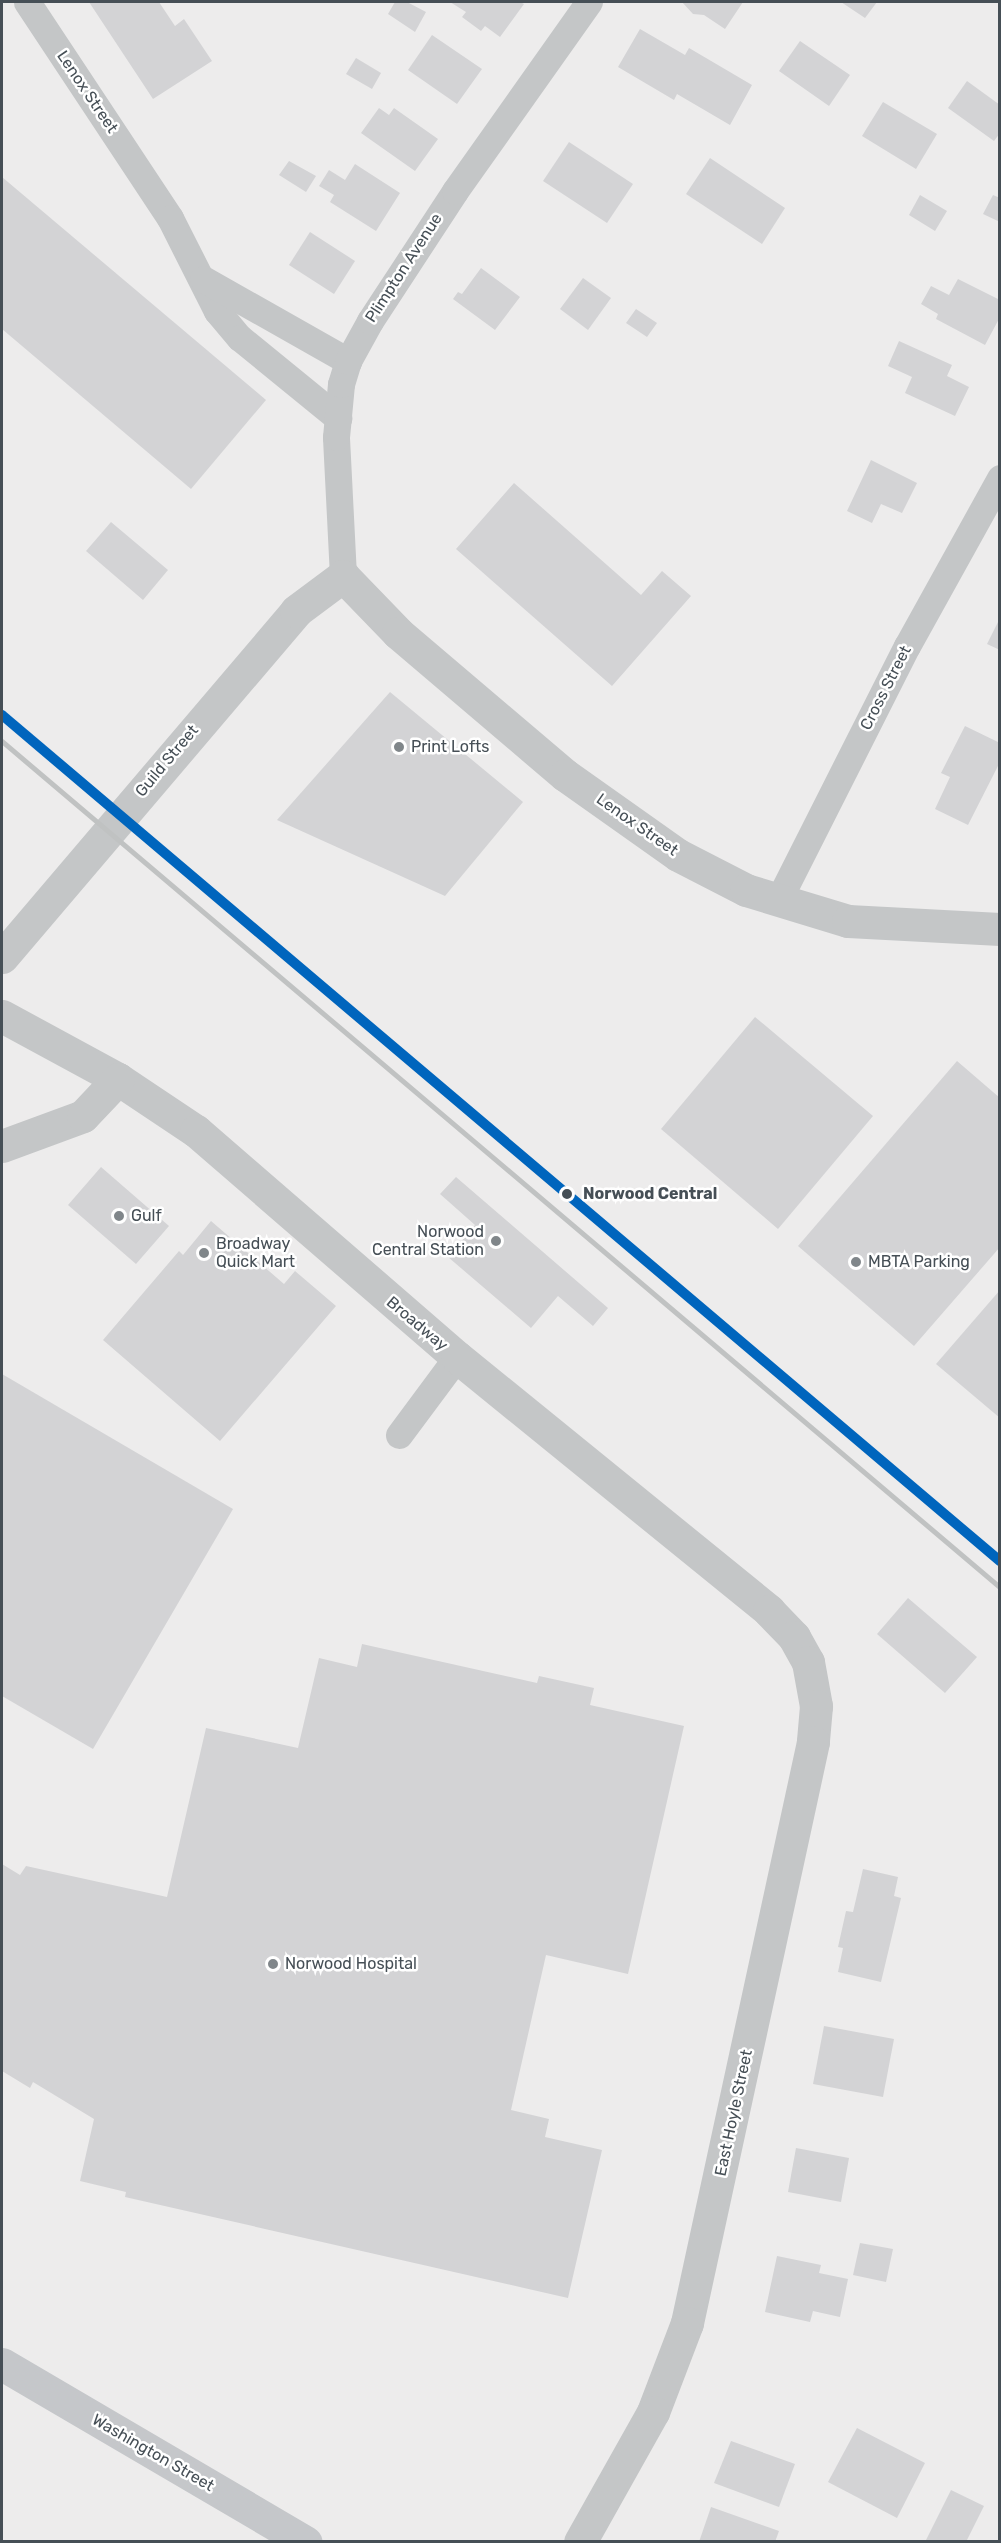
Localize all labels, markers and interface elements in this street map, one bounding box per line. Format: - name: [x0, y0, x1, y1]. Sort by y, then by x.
- street label: Lenox Street: [52, 47, 122, 137]
- street label: Plimpton Avenue: [361, 210, 447, 326]
- street label: Cross Street: [857, 643, 915, 733]
- street label: Guild Street: [131, 721, 203, 801]
- place label: Print Lofts: [411, 737, 489, 757]
- marker: Print Lofts: [392, 740, 406, 754]
- street label: Lenox Street: [592, 790, 682, 860]
- marker: Norwood Central: [556, 1183, 578, 1205]
- place label: Norwood Central: [583, 1184, 717, 1204]
- place label: Gulf: [131, 1206, 162, 1226]
- marker: Gulf: [112, 1209, 126, 1223]
- place label: Norwood Central Station: [372, 1222, 484, 1260]
- place label: Broadway Quick Mart: [216, 1234, 295, 1272]
- marker: Norwood Central Station: [489, 1234, 503, 1248]
- marker: Broadway Quick Mart: [197, 1246, 211, 1260]
- place label: MBTA Parking: [868, 1252, 970, 1272]
- marker: MBTA Parking: [849, 1255, 863, 1269]
- street label: Broadway: [382, 1293, 452, 1355]
- place label: Norwood Hospital: [285, 1954, 417, 1974]
- marker: Norwood Hospital: [266, 1957, 280, 1971]
- street label: East Hoyle Street: [711, 2048, 757, 2178]
- street label: Washington Street: [89, 2410, 217, 2496]

